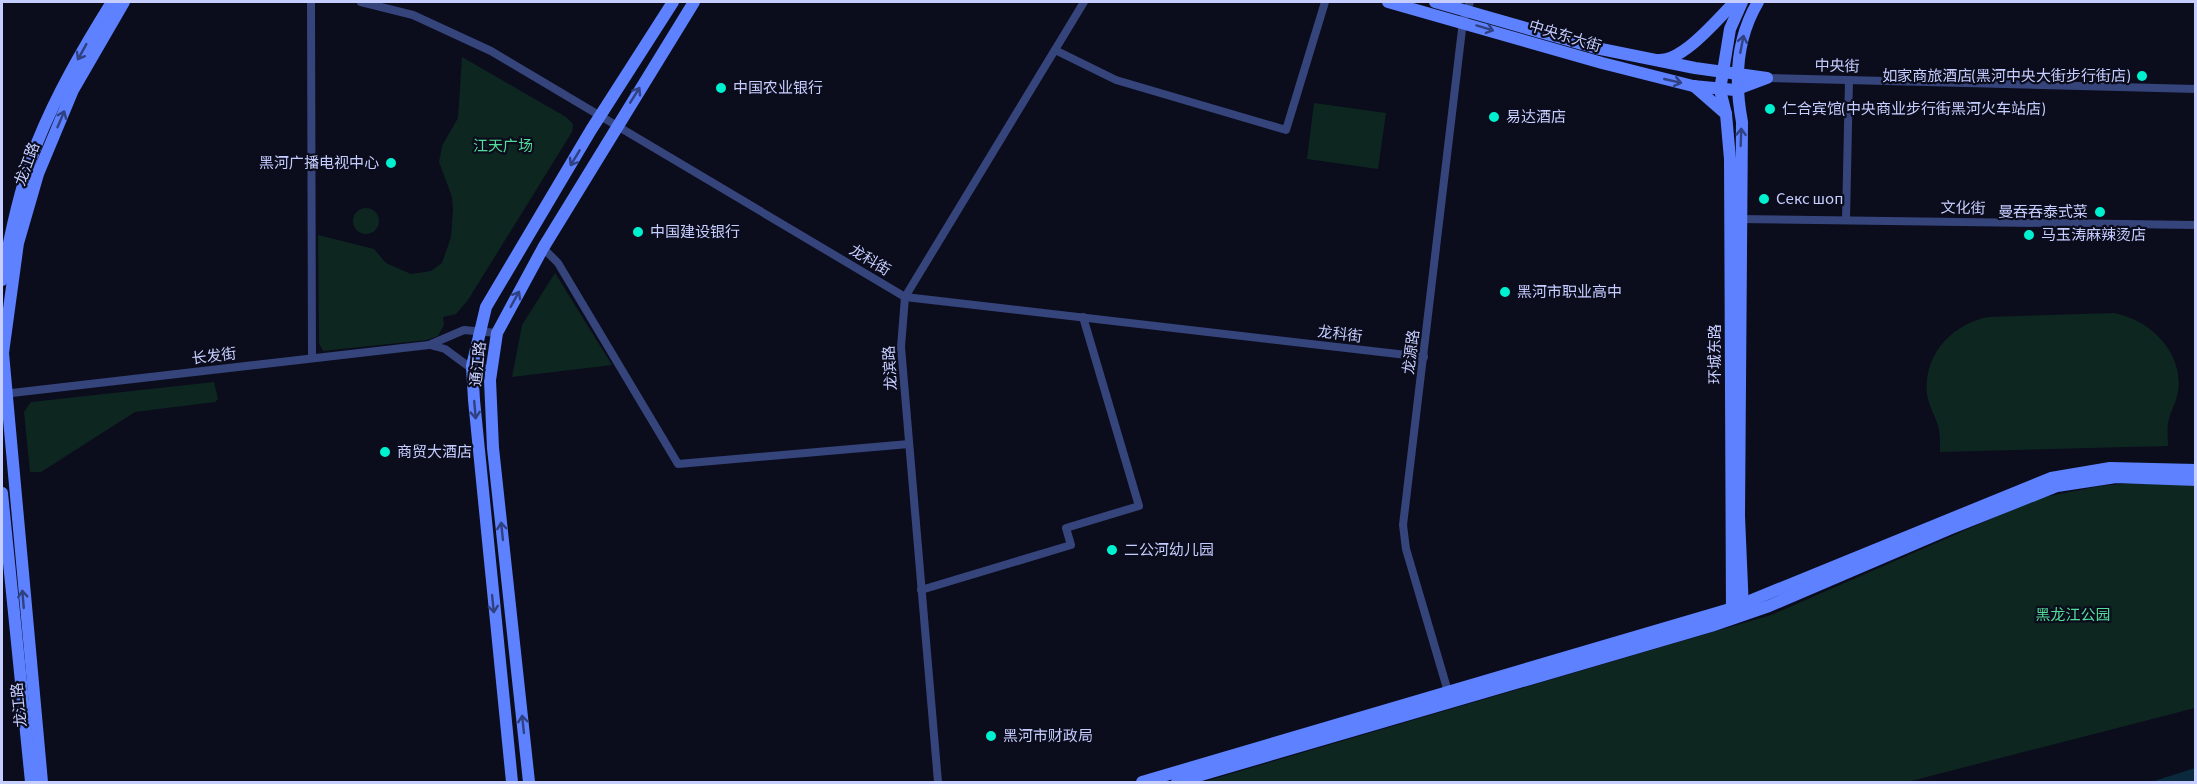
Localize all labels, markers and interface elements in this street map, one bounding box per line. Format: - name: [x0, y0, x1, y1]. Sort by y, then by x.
- street label: 中央东大街: [1527, 15, 1604, 55]
- one-way arrow: [1475, 23, 1494, 34]
- one-way arrow: [1737, 35, 1748, 55]
- one-way arrow: [76, 43, 88, 60]
- street label: 中央街: [1814, 56, 1860, 74]
- place label: 如家商旅酒店(黑河中央大街步行街店): [1882, 66, 2130, 84]
- marker: 如家商旅酒店(黑河中央大街步行街店): [2135, 69, 2149, 83]
- one-way arrow: [1663, 75, 1682, 87]
- place label: 中国农业银行: [733, 78, 823, 96]
- marker: 中国农业银行: [714, 81, 728, 95]
- one-way arrow: [630, 87, 642, 104]
- place label: 仁合宾馆(中央商业步行街黑河火车站店): [1782, 99, 2045, 117]
- marker: 仁合宾馆(中央商业步行街黑河火车站店): [1763, 102, 1777, 116]
- place label: 易达酒店: [1506, 107, 1566, 125]
- one-way arrow: [56, 110, 67, 129]
- marker: 易达酒店: [1487, 110, 1501, 124]
- one-way arrow: [1736, 127, 1747, 147]
- park label: 江天广场: [473, 136, 533, 154]
- street label: 龙江路: [10, 139, 42, 188]
- one-way arrow: [568, 149, 580, 166]
- place label: 黑河广播电视中心: [259, 153, 379, 171]
- marker: 黑河广播电视中心: [384, 156, 398, 170]
- place label: Секс шоп: [1776, 189, 1843, 207]
- marker: Секс шоп: [1757, 192, 1771, 206]
- street label: 文化街: [1940, 198, 1986, 216]
- place label: 曼吞吞泰式菜: [1998, 202, 2088, 220]
- marker: 曼吞吞泰式菜: [2093, 205, 2107, 219]
- place label: 中国建设银行: [650, 222, 740, 240]
- marker: 中国建设银行: [631, 225, 645, 239]
- place label: 马玉涛麻辣烫店: [2041, 225, 2146, 243]
- marker: 马玉涛麻辣烫店: [2022, 228, 2036, 242]
- street label: 龙科街: [847, 240, 894, 278]
- place label: 黑河市职业高中: [1517, 282, 1622, 300]
- marker: 黑河市职业高中: [1498, 285, 1512, 299]
- one-way arrow: [510, 291, 521, 309]
- street label: 龙科街: [1317, 321, 1364, 345]
- street label: 环城东路: [1705, 324, 1723, 384]
- street label: 龙源路: [1398, 328, 1422, 375]
- street label: 通江路: [466, 341, 488, 387]
- street label: 长发街: [190, 343, 237, 367]
- street label: 龙滨路: [879, 345, 899, 391]
- one-way arrow: [470, 400, 481, 420]
- place label: 商贸大酒店: [397, 442, 472, 460]
- marker: 商贸大酒店: [378, 445, 392, 459]
- one-way arrow: [496, 521, 507, 541]
- place label: 二公河幼儿园: [1124, 540, 1214, 558]
- marker: 二公河幼儿园: [1105, 543, 1119, 557]
- one-way arrow: [17, 589, 28, 609]
- one-way arrow: [488, 594, 499, 614]
- park label: 黑龙江公园: [2035, 605, 2111, 623]
- street label: 龙江路: [7, 682, 29, 728]
- one-way arrow: [517, 715, 528, 735]
- place label: 黑河市财政局: [1003, 726, 1093, 744]
- marker: 黑河市财政局: [984, 729, 998, 743]

